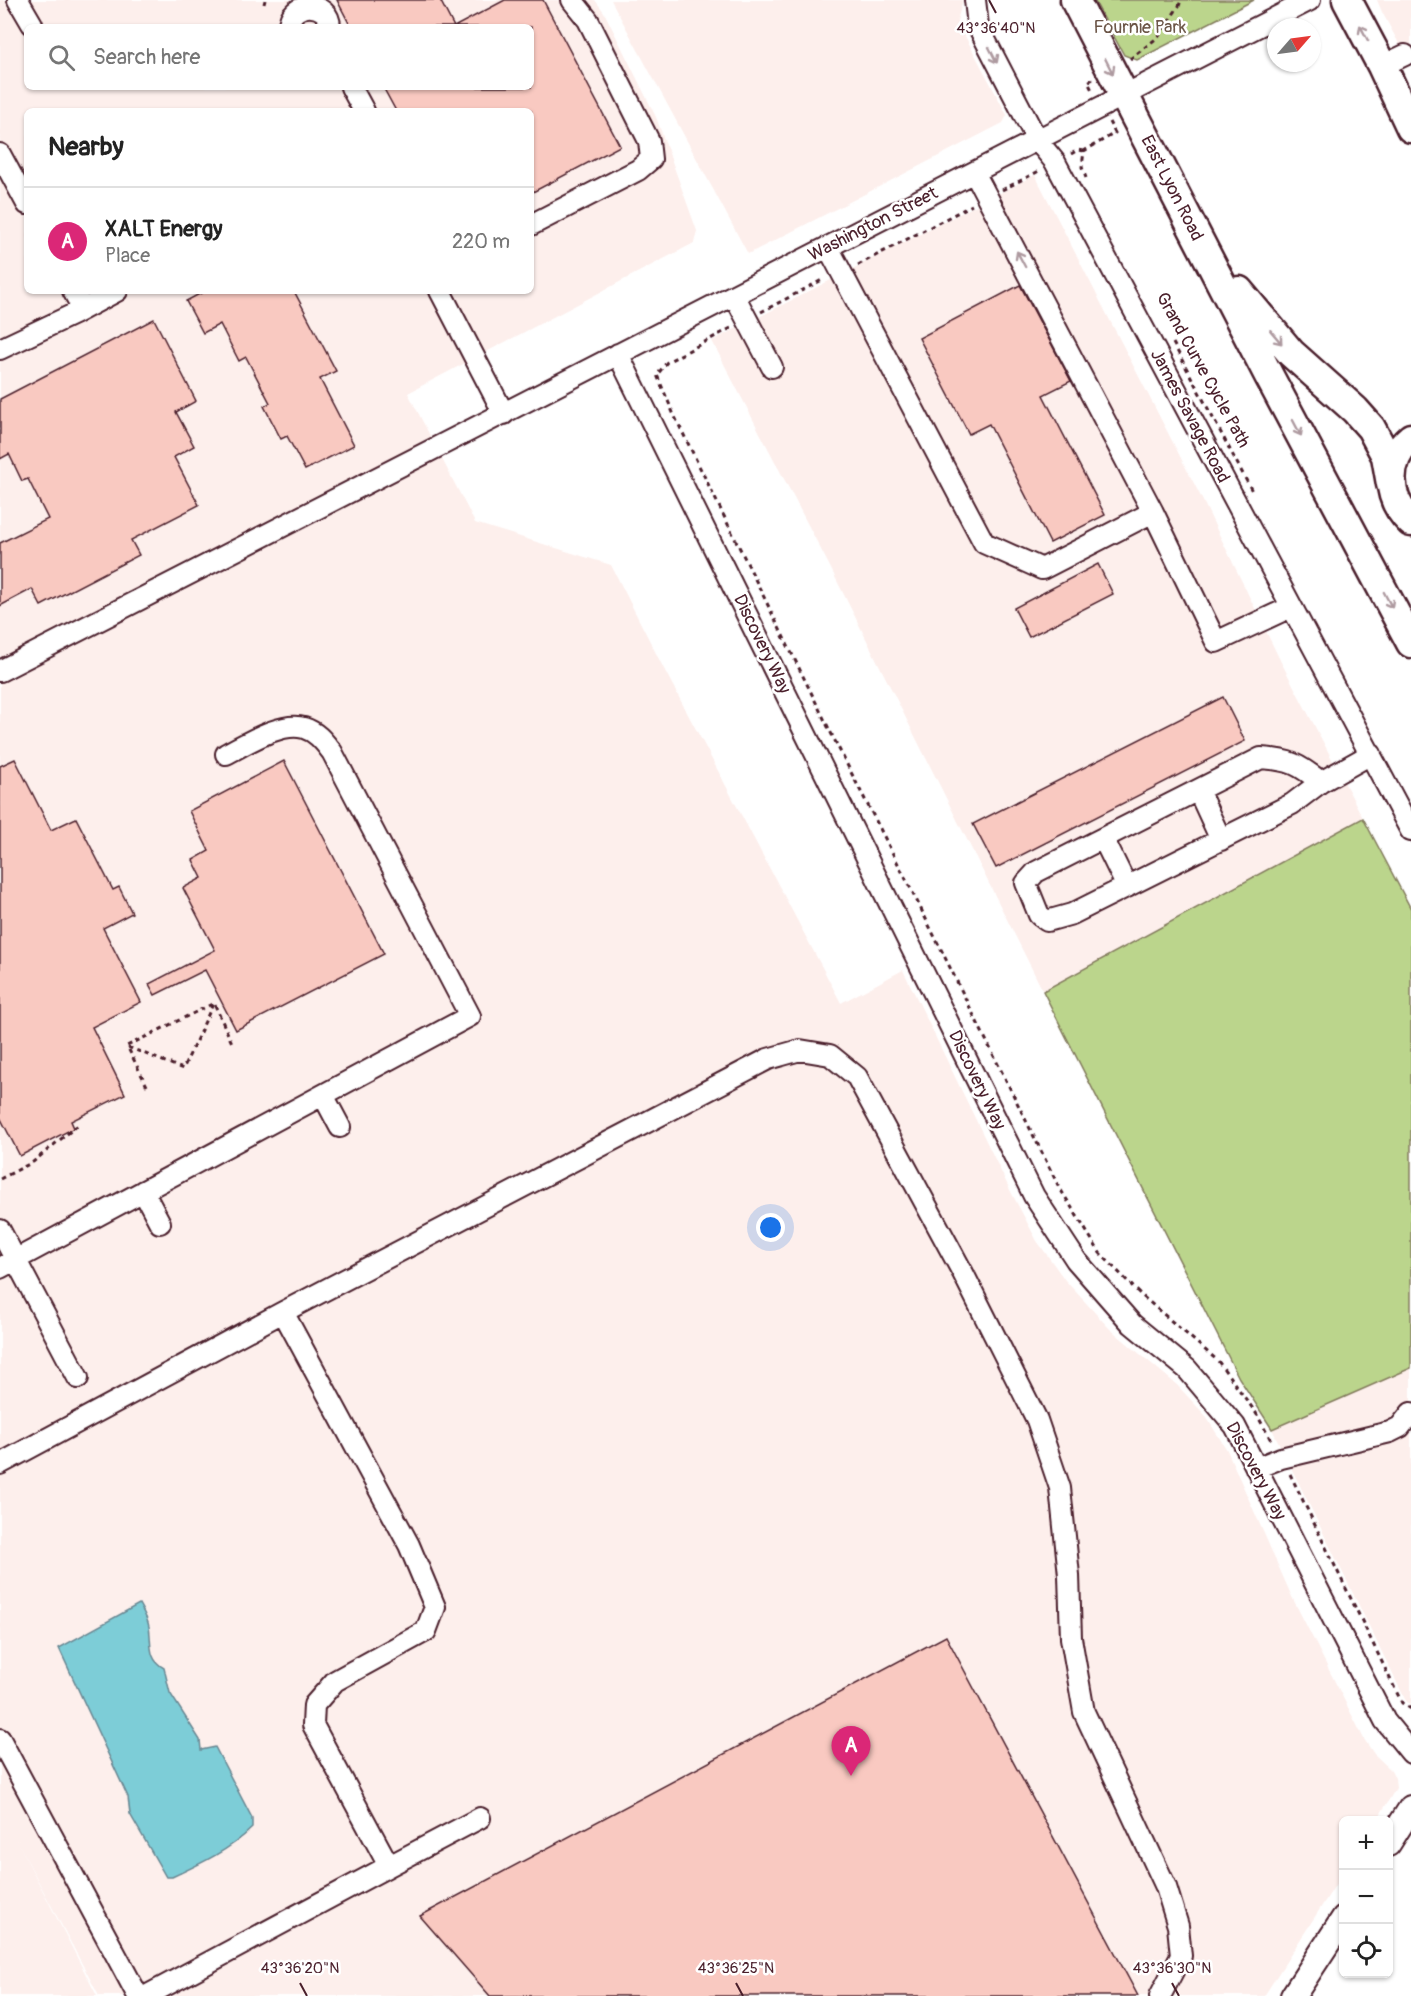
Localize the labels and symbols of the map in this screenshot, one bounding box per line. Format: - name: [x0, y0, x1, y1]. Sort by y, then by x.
- park label: Fournie Park: [1094, 16, 1187, 39]
- north arrow: [1267, 18, 1321, 72]
- text: 43°36'40"N: [957, 19, 1035, 38]
- one-way arrow: [1358, 24, 1370, 42]
- one-way arrow: [988, 45, 999, 63]
- one-way arrow: [1104, 57, 1115, 75]
- street label: East Lyon Road: [1136, 131, 1208, 245]
- street label: Washington Street: [804, 181, 942, 267]
- one-way arrow: [1015, 251, 1026, 269]
- street label: Grand Curve Cycle Path: [1151, 288, 1255, 452]
- one-way arrow: [1269, 329, 1283, 344]
- street label: James Savage Road: [1145, 345, 1235, 487]
- one-way arrow: [1291, 419, 1303, 436]
- street label: Discovery Way: [728, 591, 796, 698]
- one-way arrow: [1382, 591, 1394, 608]
- street label: Discovery Way: [943, 1027, 1011, 1134]
- your location: [756, 1213, 785, 1242]
- street label: Discovery Way: [1221, 1418, 1292, 1524]
- pin: A: [832, 1726, 870, 1776]
- text: 43°36'20"N: [261, 1959, 339, 1978]
- text: 43°36'25"N: [698, 1959, 774, 1978]
- text: 43°36'30"N: [1133, 1959, 1211, 1978]

